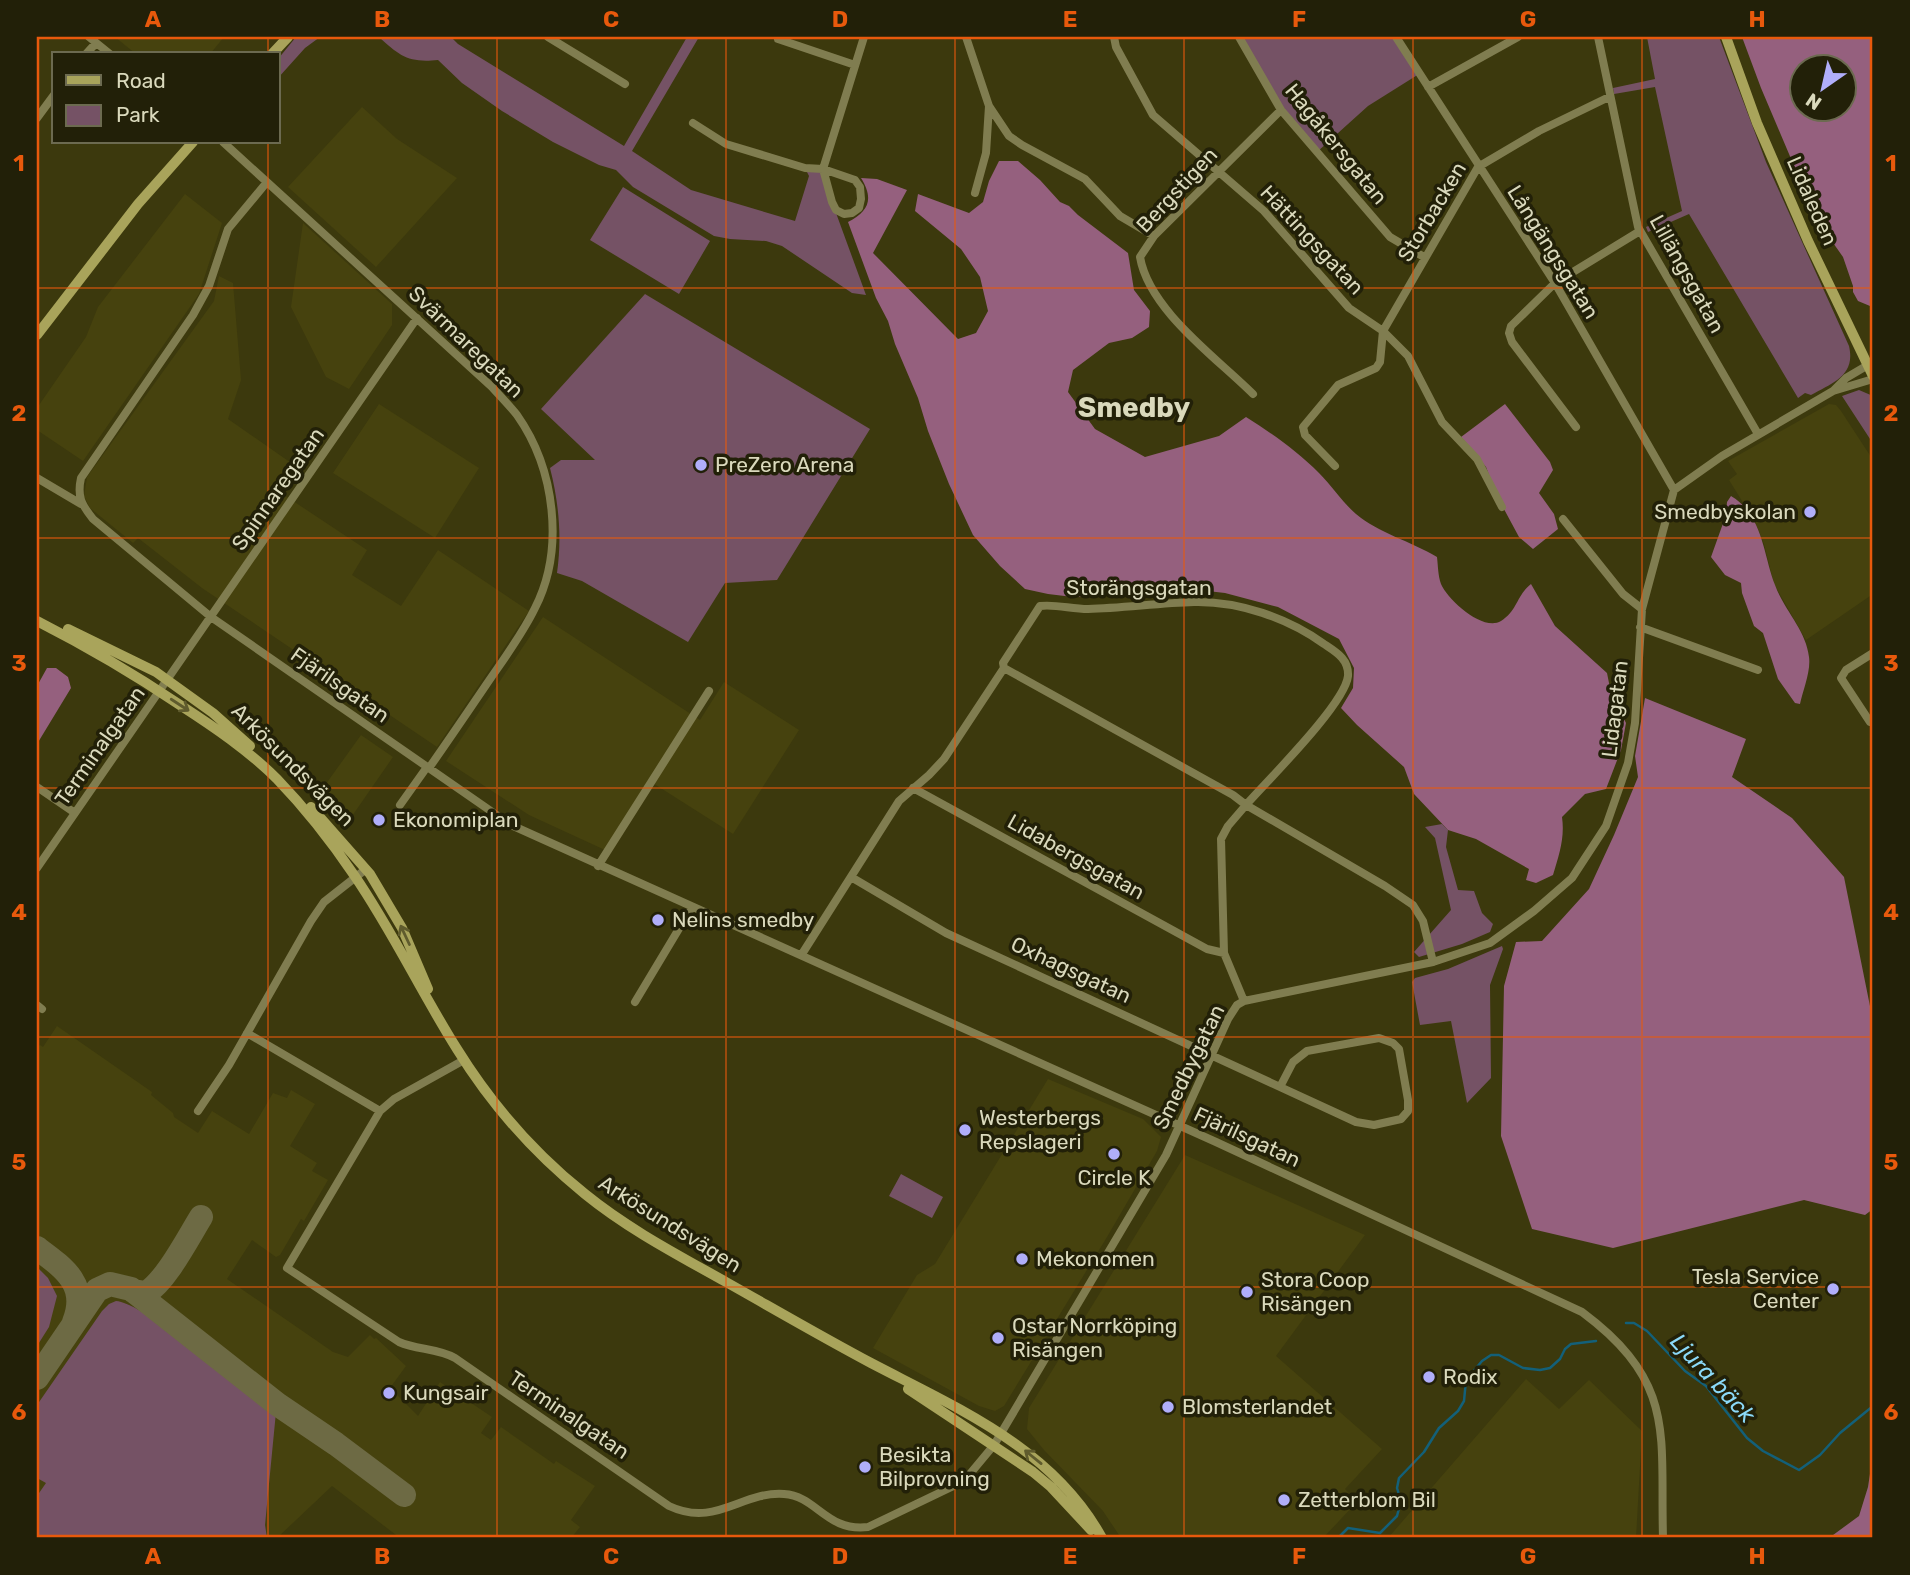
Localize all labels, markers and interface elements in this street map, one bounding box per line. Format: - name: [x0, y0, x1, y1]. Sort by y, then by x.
- text: A: [145, 5, 162, 33]
- text: B: [374, 5, 390, 33]
- text: C: [603, 5, 619, 33]
- text: D: [832, 5, 848, 33]
- text: E: [1063, 5, 1077, 33]
- text: F: [1292, 5, 1306, 33]
- text: G: [1520, 5, 1536, 33]
- text: H: [1748, 5, 1766, 33]
- legend: [52, 52, 280, 144]
- north arrow: [1787, 52, 1857, 122]
- text: Road: [116, 68, 166, 93]
- street label: Hagåkersgatan: [1280, 78, 1393, 209]
- text: N: [1802, 88, 1826, 115]
- text: Park: [116, 102, 160, 127]
- street label: Bergstigen: [1131, 142, 1222, 237]
- text: 1: [13, 149, 25, 177]
- text: 1: [1885, 149, 1897, 177]
- street label: Lidaleden: [1782, 152, 1843, 249]
- street label: Storbacken: [1392, 157, 1471, 266]
- street label: Hättingsgatan: [1255, 180, 1369, 300]
- street label: Långängsgatan: [1502, 180, 1605, 323]
- street label: Lillängsgatan: [1645, 210, 1730, 337]
- street label: Svärmaregatan: [404, 281, 529, 403]
- district label: Smedby: [1078, 391, 1190, 424]
- text: 2: [12, 399, 26, 427]
- text: 2: [1884, 399, 1898, 427]
- street label: Spinnaregatan: [226, 423, 329, 555]
- place label: PreZero Arena: [715, 452, 854, 477]
- marker: PreZero Arena: [693, 457, 709, 473]
- place label: Smedbyskolan: [1654, 499, 1796, 524]
- marker: Smedbyskolan: [1802, 504, 1818, 520]
- street label: Storängsgatan: [1066, 575, 1212, 600]
- street label: Fjärilsgatan: [286, 642, 394, 728]
- text: 3: [11, 649, 27, 677]
- text: 3: [1883, 649, 1899, 677]
- street label: Lidagatan: [1596, 659, 1633, 759]
- street label: Terminalgatan: [49, 681, 150, 810]
- one-way arrow: [170, 697, 189, 712]
- street label: Arkösundsvägen: [227, 698, 360, 831]
- place label: Ekonomiplan: [393, 807, 519, 832]
- street label: Lidabergsgatan: [1003, 809, 1149, 905]
- marker: Ekonomiplan: [371, 812, 387, 828]
- text: 4: [11, 898, 27, 926]
- text: 4: [1883, 898, 1899, 926]
- place label: Nelins smedby: [672, 907, 815, 932]
- marker: Nelins smedby: [650, 912, 666, 928]
- one-way arrow: [398, 925, 411, 947]
- street label: Oxhagsgatan: [1007, 931, 1135, 1008]
- street label: Smedbygatan: [1148, 1000, 1230, 1133]
- street label: Fjärilsgatan: [1190, 1101, 1304, 1172]
- place label: Westerbergs Repslageri: [979, 1105, 1101, 1154]
- marker: Westerbergs Repslageri: [957, 1122, 973, 1138]
- marker: Circle K: [1106, 1146, 1122, 1162]
- text: 5: [12, 1148, 27, 1176]
- text: 5: [1884, 1148, 1899, 1176]
- place label: Circle K: [1077, 1165, 1151, 1190]
- street label: Arkösundsvägen: [594, 1170, 746, 1277]
- place label: Mekonomen: [1036, 1246, 1155, 1271]
- marker: Mekonomen: [1014, 1251, 1030, 1267]
- place label: Tesla Service Center: [1692, 1264, 1819, 1313]
- place label: Stora Coop Risängen: [1261, 1267, 1369, 1316]
- marker: Tesla Service Center: [1825, 1281, 1841, 1297]
- marker: Stora Coop Risängen: [1239, 1284, 1255, 1300]
- place label: Qstar Norrköping Risängen: [1012, 1313, 1177, 1362]
- water label: Ljura bäck: [1664, 1327, 1762, 1429]
- marker: Qstar Norrköping Risängen: [990, 1330, 1006, 1346]
- place label: Rodix: [1443, 1364, 1498, 1389]
- street label: Terminalgatan: [504, 1365, 634, 1464]
- marker: Rodix: [1421, 1369, 1437, 1385]
- place label: Kungsair: [403, 1380, 488, 1405]
- marker: Kungsair: [381, 1385, 397, 1401]
- place label: Blomsterlandet: [1182, 1394, 1332, 1419]
- text: 6: [12, 1398, 27, 1426]
- text: 6: [1884, 1398, 1899, 1426]
- marker: Blomsterlandet: [1160, 1399, 1176, 1415]
- place label: Besikta Bilprovning: [879, 1442, 990, 1491]
- one-way arrow: [1025, 1449, 1043, 1465]
- marker: Besikta Bilprovning: [857, 1459, 873, 1475]
- place label: Zetterblom Bil: [1298, 1487, 1436, 1512]
- marker: Zetterblom Bil: [1276, 1492, 1292, 1508]
- text: A: [145, 1542, 162, 1570]
- text: B: [374, 1542, 390, 1570]
- text: C: [603, 1542, 619, 1570]
- text: D: [832, 1542, 848, 1570]
- text: E: [1063, 1542, 1077, 1570]
- text: F: [1292, 1542, 1306, 1570]
- text: G: [1520, 1542, 1536, 1570]
- text: H: [1748, 1542, 1766, 1570]

